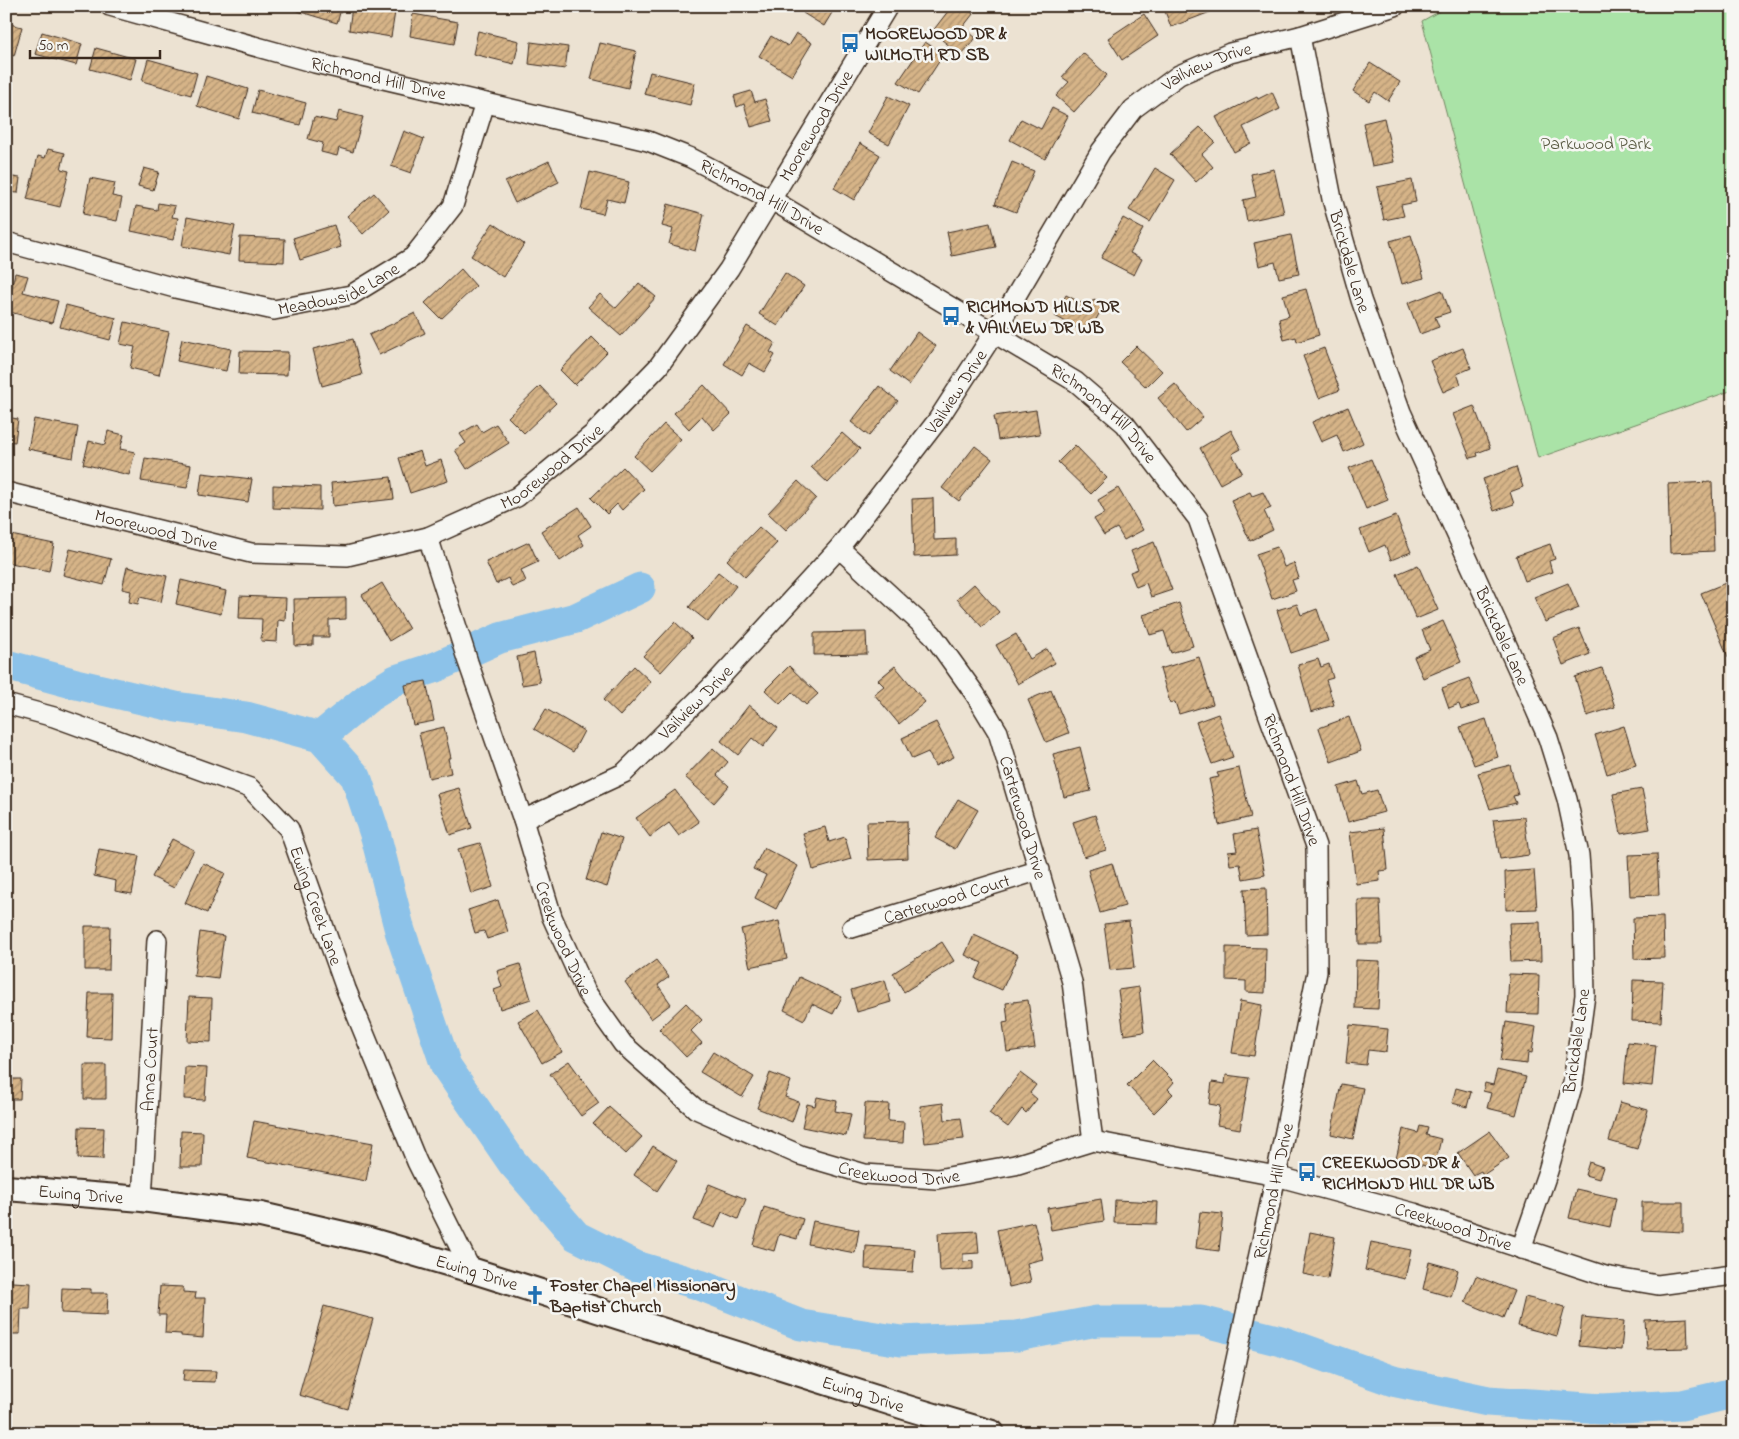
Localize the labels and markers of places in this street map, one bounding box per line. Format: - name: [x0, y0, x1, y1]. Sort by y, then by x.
- place label: MOOREWOOD DR & WILMOTH RD SB: [865, 22, 1008, 69]
- bus stop icon: MOOREWOOD DR & WILMOTH RD SB: [839, 32, 861, 54]
- place label: RICHMOND HILLS DR & VAILVIEW DR WB: [965, 295, 1120, 342]
- bus stop icon: RICHMOND HILLS DR & VAILVIEW DR WB: [940, 305, 962, 327]
- place label: CREEKWOOD DR & RICHMOND HILL DR WB: [1322, 1151, 1494, 1198]
- bus stop icon: CREEKWOOD DR & RICHMOND HILL DR WB: [1296, 1161, 1318, 1183]
- place label: Foster Chapel Missionary Baptist Church: [549, 1274, 736, 1321]
- church icon: Foster Chapel Missionary Baptist Church: [524, 1284, 546, 1306]

